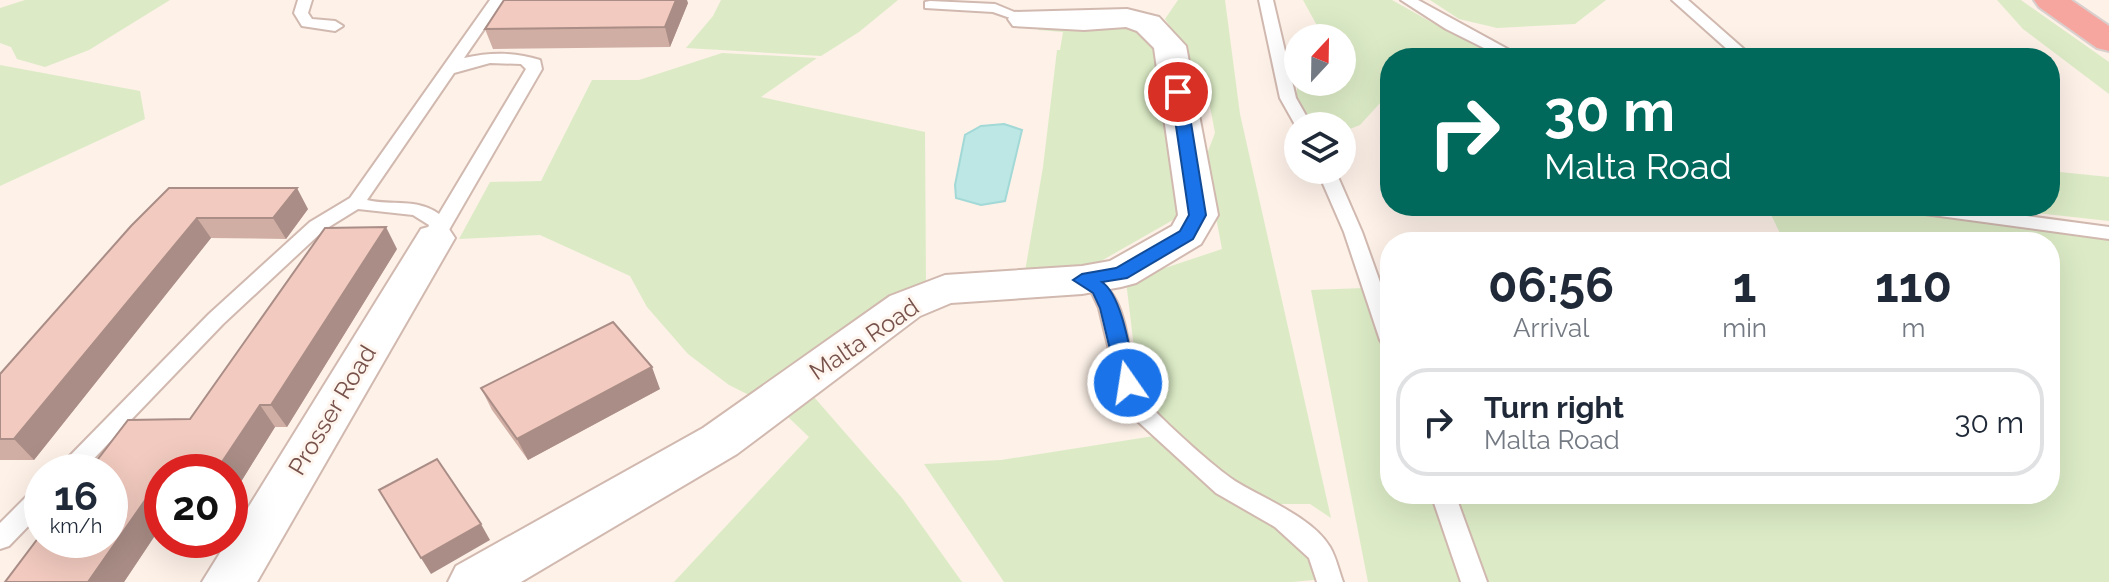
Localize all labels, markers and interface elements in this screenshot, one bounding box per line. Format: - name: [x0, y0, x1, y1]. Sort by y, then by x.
- north arrow: [1284, 24, 1356, 96]
- map controls: [1284, 24, 1356, 184]
- pin: [1144, 58, 1212, 126]
- icon: arrive: [1156, 70, 1200, 114]
- text: 30 m: [1544, 78, 1675, 144]
- icon: right: [1412, 80, 1516, 184]
- button: layers: [1284, 112, 1356, 184]
- text: Malta Road: [1544, 145, 1732, 187]
- text: 06:56: [1488, 257, 1614, 313]
- text: 1: [1733, 257, 1756, 313]
- text: 110: [1875, 257, 1952, 313]
- street label: Malta Road: [804, 292, 924, 386]
- text: Arrival: [1513, 313, 1589, 343]
- text: min: [1722, 313, 1767, 343]
- text: m: [1902, 313, 1925, 343]
- street label: Prosser Road: [282, 340, 382, 480]
- position arrow: [1086, 341, 1170, 425]
- text: Turn right: [1484, 390, 1624, 425]
- icon: right: [1416, 400, 1460, 444]
- text: 30 m: [1954, 405, 2024, 440]
- text: Malta Road: [1484, 425, 1620, 455]
- speed limit sign: 20: [144, 454, 248, 558]
- text: 16: [54, 472, 98, 519]
- text: km/h: [50, 514, 102, 538]

